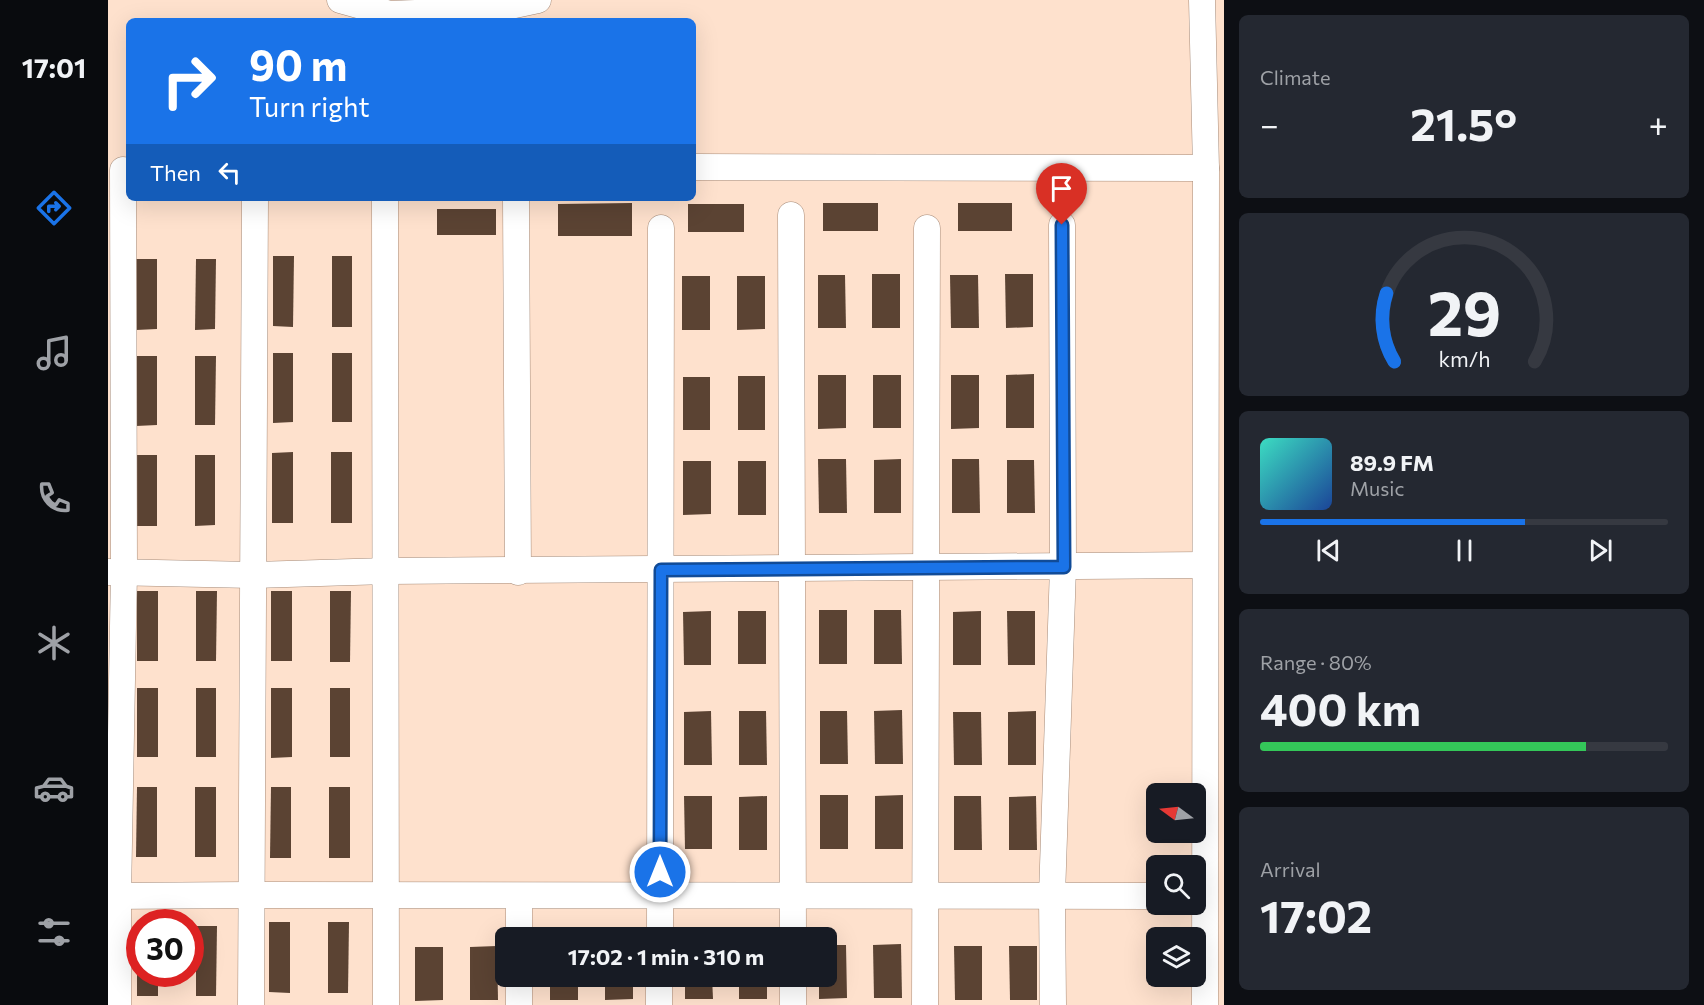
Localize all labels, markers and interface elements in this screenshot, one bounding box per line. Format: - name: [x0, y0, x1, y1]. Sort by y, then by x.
- text: 90 m: [249, 38, 348, 90]
- icon: right: [150, 42, 228, 120]
- text: 17:01: [22, 51, 86, 84]
- text: Climate: [1260, 65, 1330, 89]
- text: Turn right: [249, 90, 369, 123]
- text: 21.5°: [1410, 95, 1517, 150]
- text: −: [1260, 103, 1279, 144]
- text: +: [1649, 103, 1668, 144]
- icon: left: [213, 156, 246, 189]
- text: Then: [150, 159, 201, 186]
- pin: [1036, 163, 1087, 225]
- icon: arrive: [1045, 172, 1078, 205]
- icon: directions: [33, 187, 75, 229]
- text: 29: [1427, 273, 1501, 349]
- icon: music: [33, 332, 75, 374]
- text: km/h: [1438, 345, 1490, 371]
- text: 89.9 FM: [1350, 449, 1434, 476]
- text: Music: [1350, 476, 1404, 500]
- icon: phone: [33, 477, 75, 519]
- icon: previous: [1312, 534, 1345, 567]
- icon: pause: [1448, 534, 1481, 567]
- icon: next: [1584, 534, 1617, 567]
- icon: climate: [33, 622, 75, 664]
- text: Range · 80%: [1260, 650, 1372, 674]
- text: 400 km: [1260, 680, 1421, 735]
- icon: car: [33, 767, 75, 809]
- north arrow: [1146, 783, 1206, 843]
- map controls: [1146, 783, 1206, 987]
- position arrow: [628, 840, 692, 904]
- button: search: [1146, 855, 1206, 915]
- text: Arrival: [1260, 857, 1321, 881]
- text: 17:02: [1260, 887, 1372, 942]
- speed limit sign: 30: [126, 909, 204, 987]
- icon: filters: [33, 911, 75, 953]
- button: layers: [1146, 927, 1206, 987]
- text: 17:02 · 1 min · 310 m: [568, 943, 764, 970]

